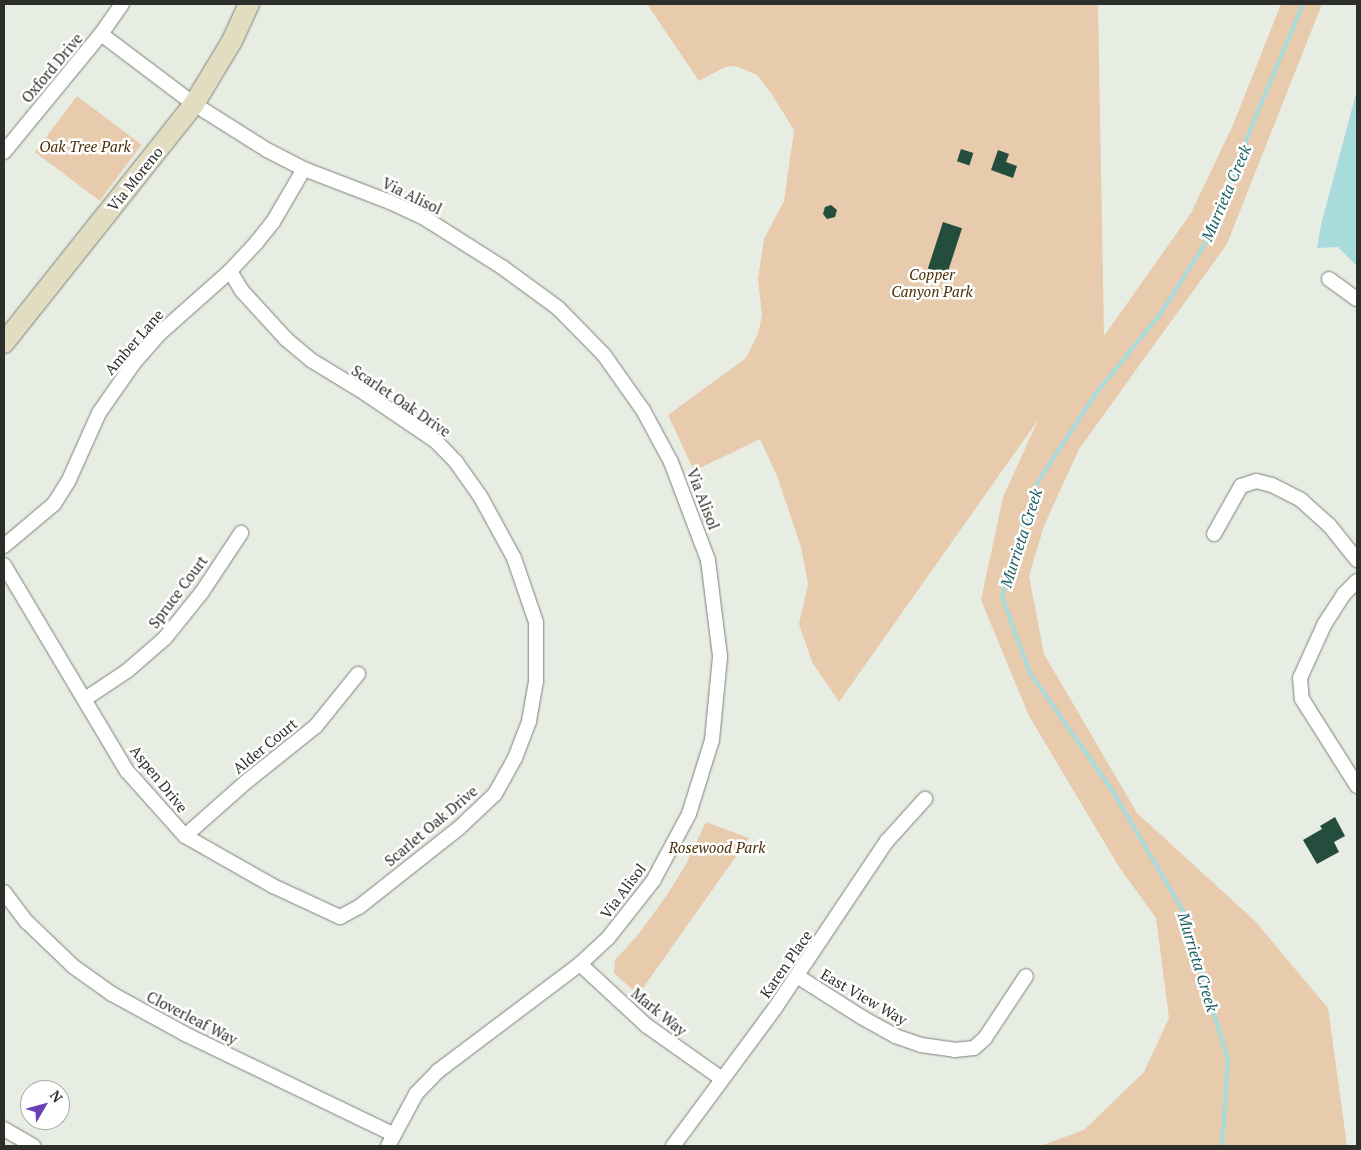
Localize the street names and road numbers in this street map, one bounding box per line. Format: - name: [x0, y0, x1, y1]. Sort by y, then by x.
- street label: Oxford Drive: [18, 30, 86, 106]
- street label: Via Moreno: [104, 143, 166, 215]
- street label: Via Alisol: [379, 174, 445, 218]
- street label: Amber Lane: [101, 306, 167, 378]
- street label: Scarlet Oak Drive: [348, 361, 454, 441]
- street label: Via Alisol: [683, 466, 723, 532]
- street label: Spruce Court: [145, 552, 211, 632]
- street label: Alder Court: [229, 715, 301, 777]
- street label: Aspen Drive: [126, 742, 192, 816]
- street label: Scarlet Oak Drive: [381, 782, 481, 870]
- street label: Via Alisol: [596, 860, 650, 922]
- street label: Karen Place: [756, 927, 816, 1001]
- street label: East View Way: [817, 965, 911, 1029]
- street label: Mark Way: [628, 984, 690, 1040]
- street label: Cloverleaf Way: [144, 987, 240, 1049]

